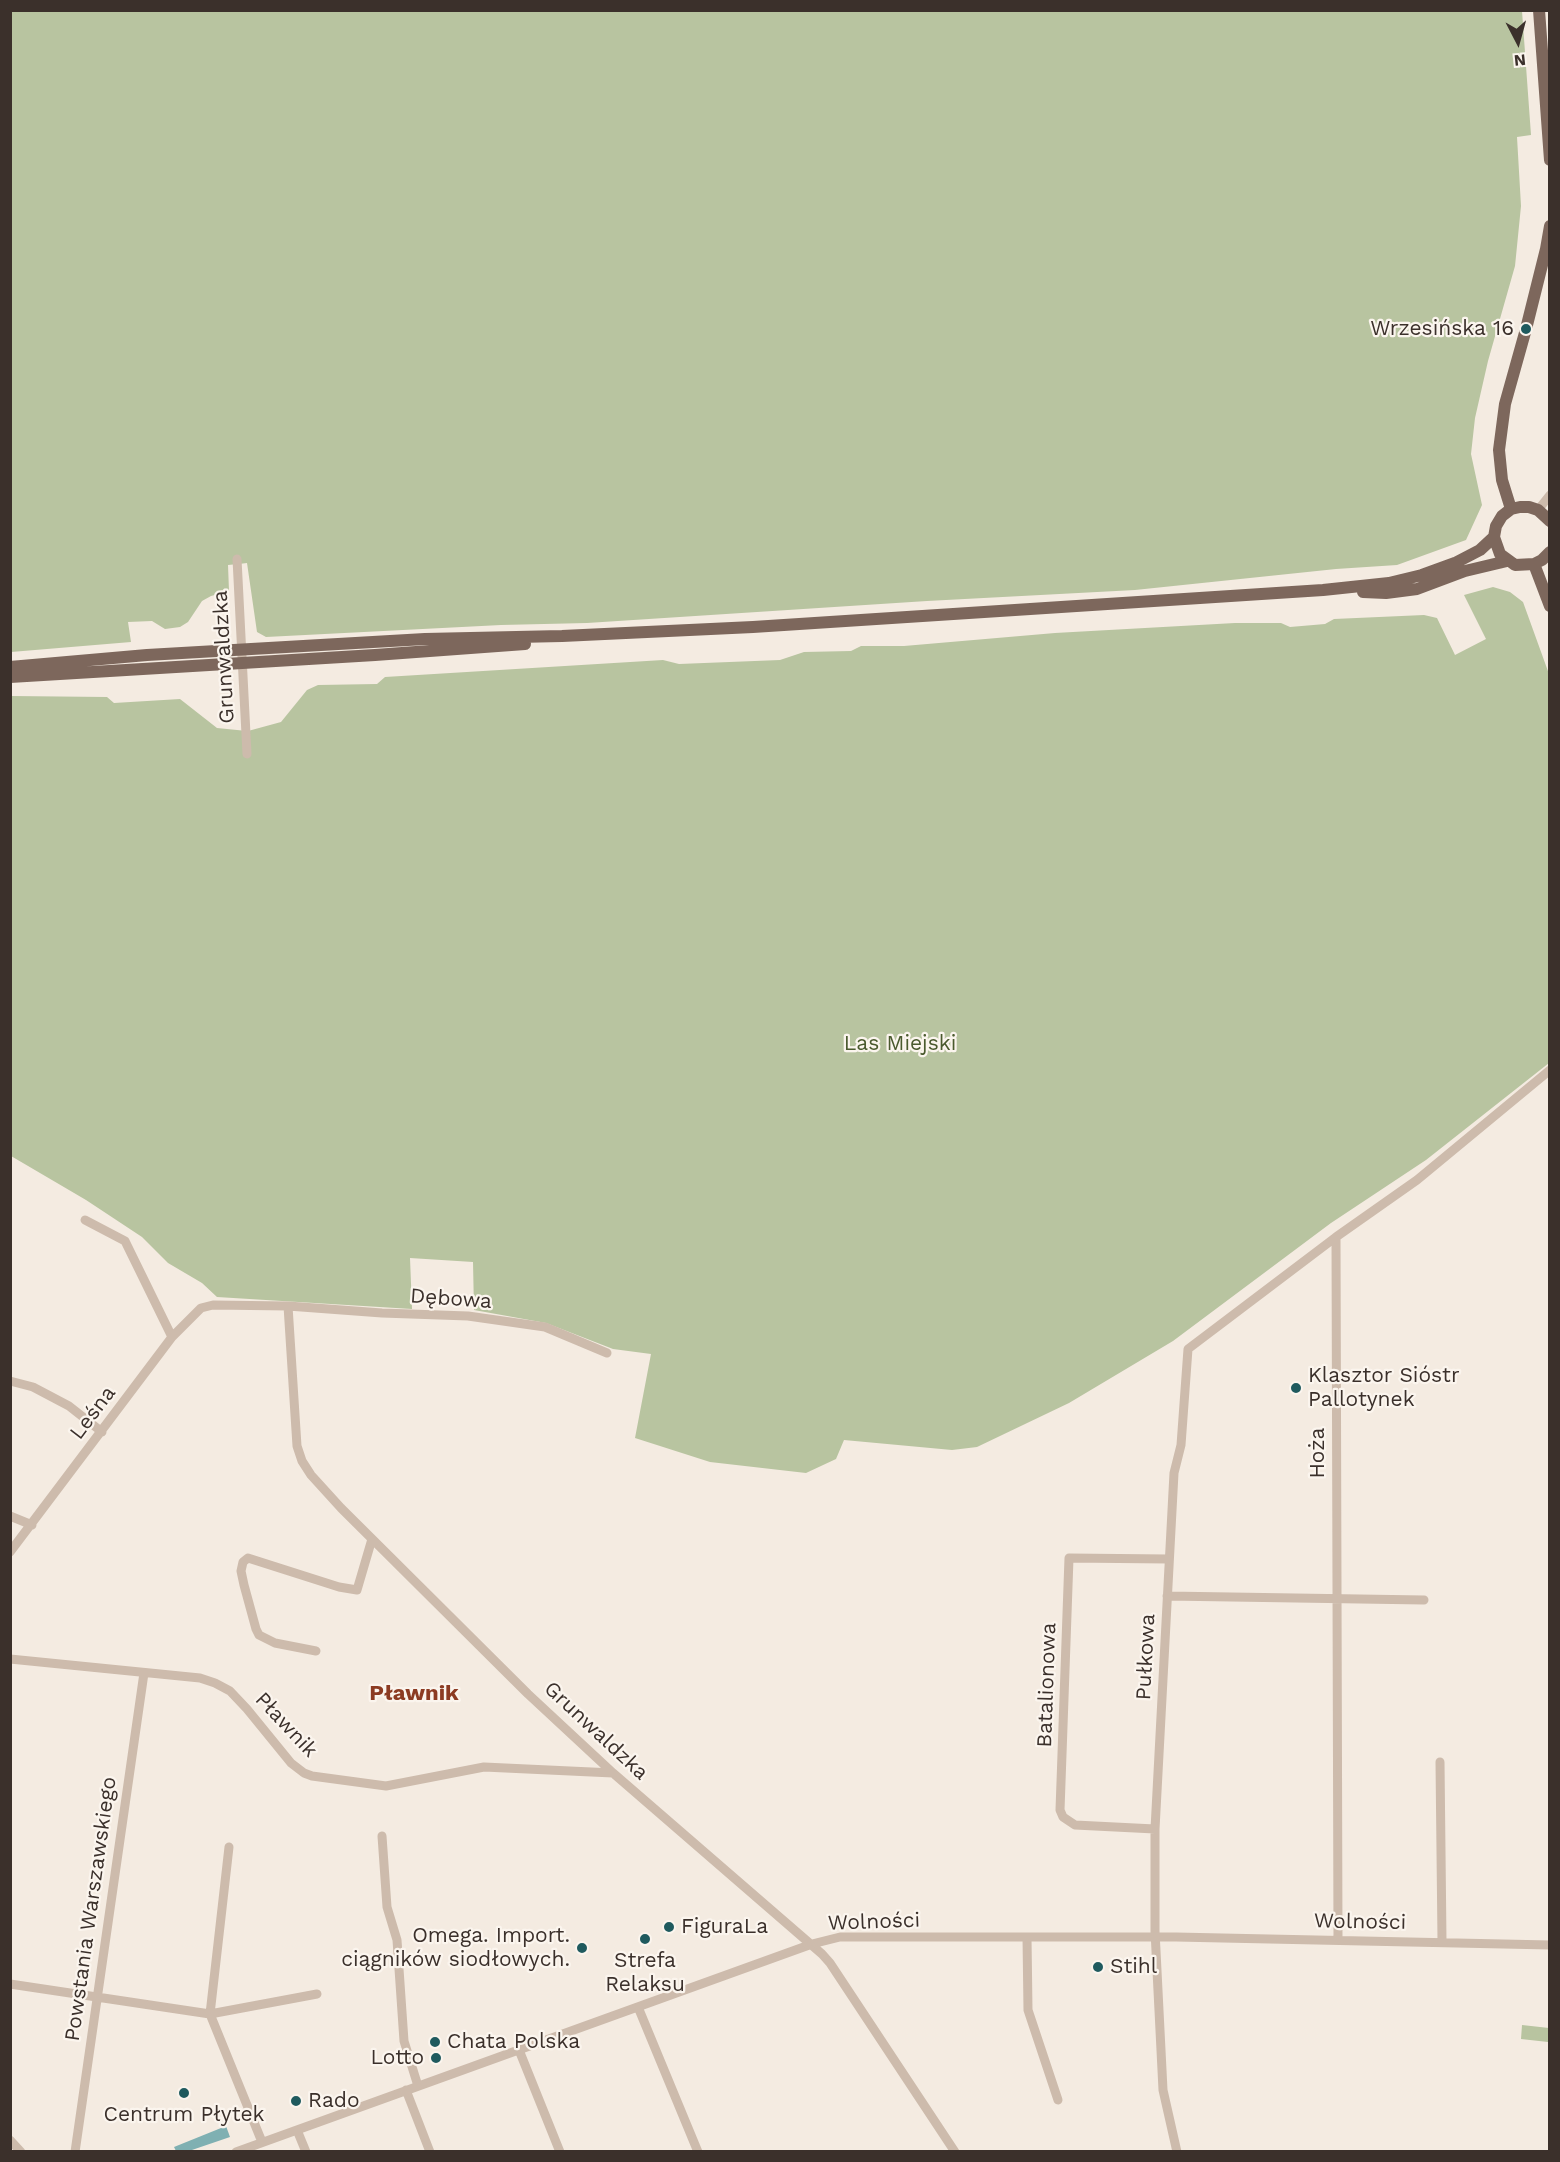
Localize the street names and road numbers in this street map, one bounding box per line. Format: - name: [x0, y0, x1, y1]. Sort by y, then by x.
- street label: Grunwaldzka: [208, 590, 240, 724]
- street label: Dębowa: [409, 1284, 493, 1314]
- street label: Leśna: [65, 1381, 121, 1445]
- street label: Hoża: [1305, 1428, 1331, 1478]
- street label: Pułkowa: [1131, 1613, 1161, 1701]
- street label: Batalionowa: [1032, 1622, 1062, 1748]
- street label: Grunwaldzka: [539, 1676, 653, 1786]
- street label: Pławnik: [249, 1687, 323, 1763]
- street label: Powstania Warszawskiego: [60, 1775, 122, 2043]
- street label: Wolności: [827, 1908, 921, 1936]
- street label: Wolności: [1314, 1909, 1406, 1935]

